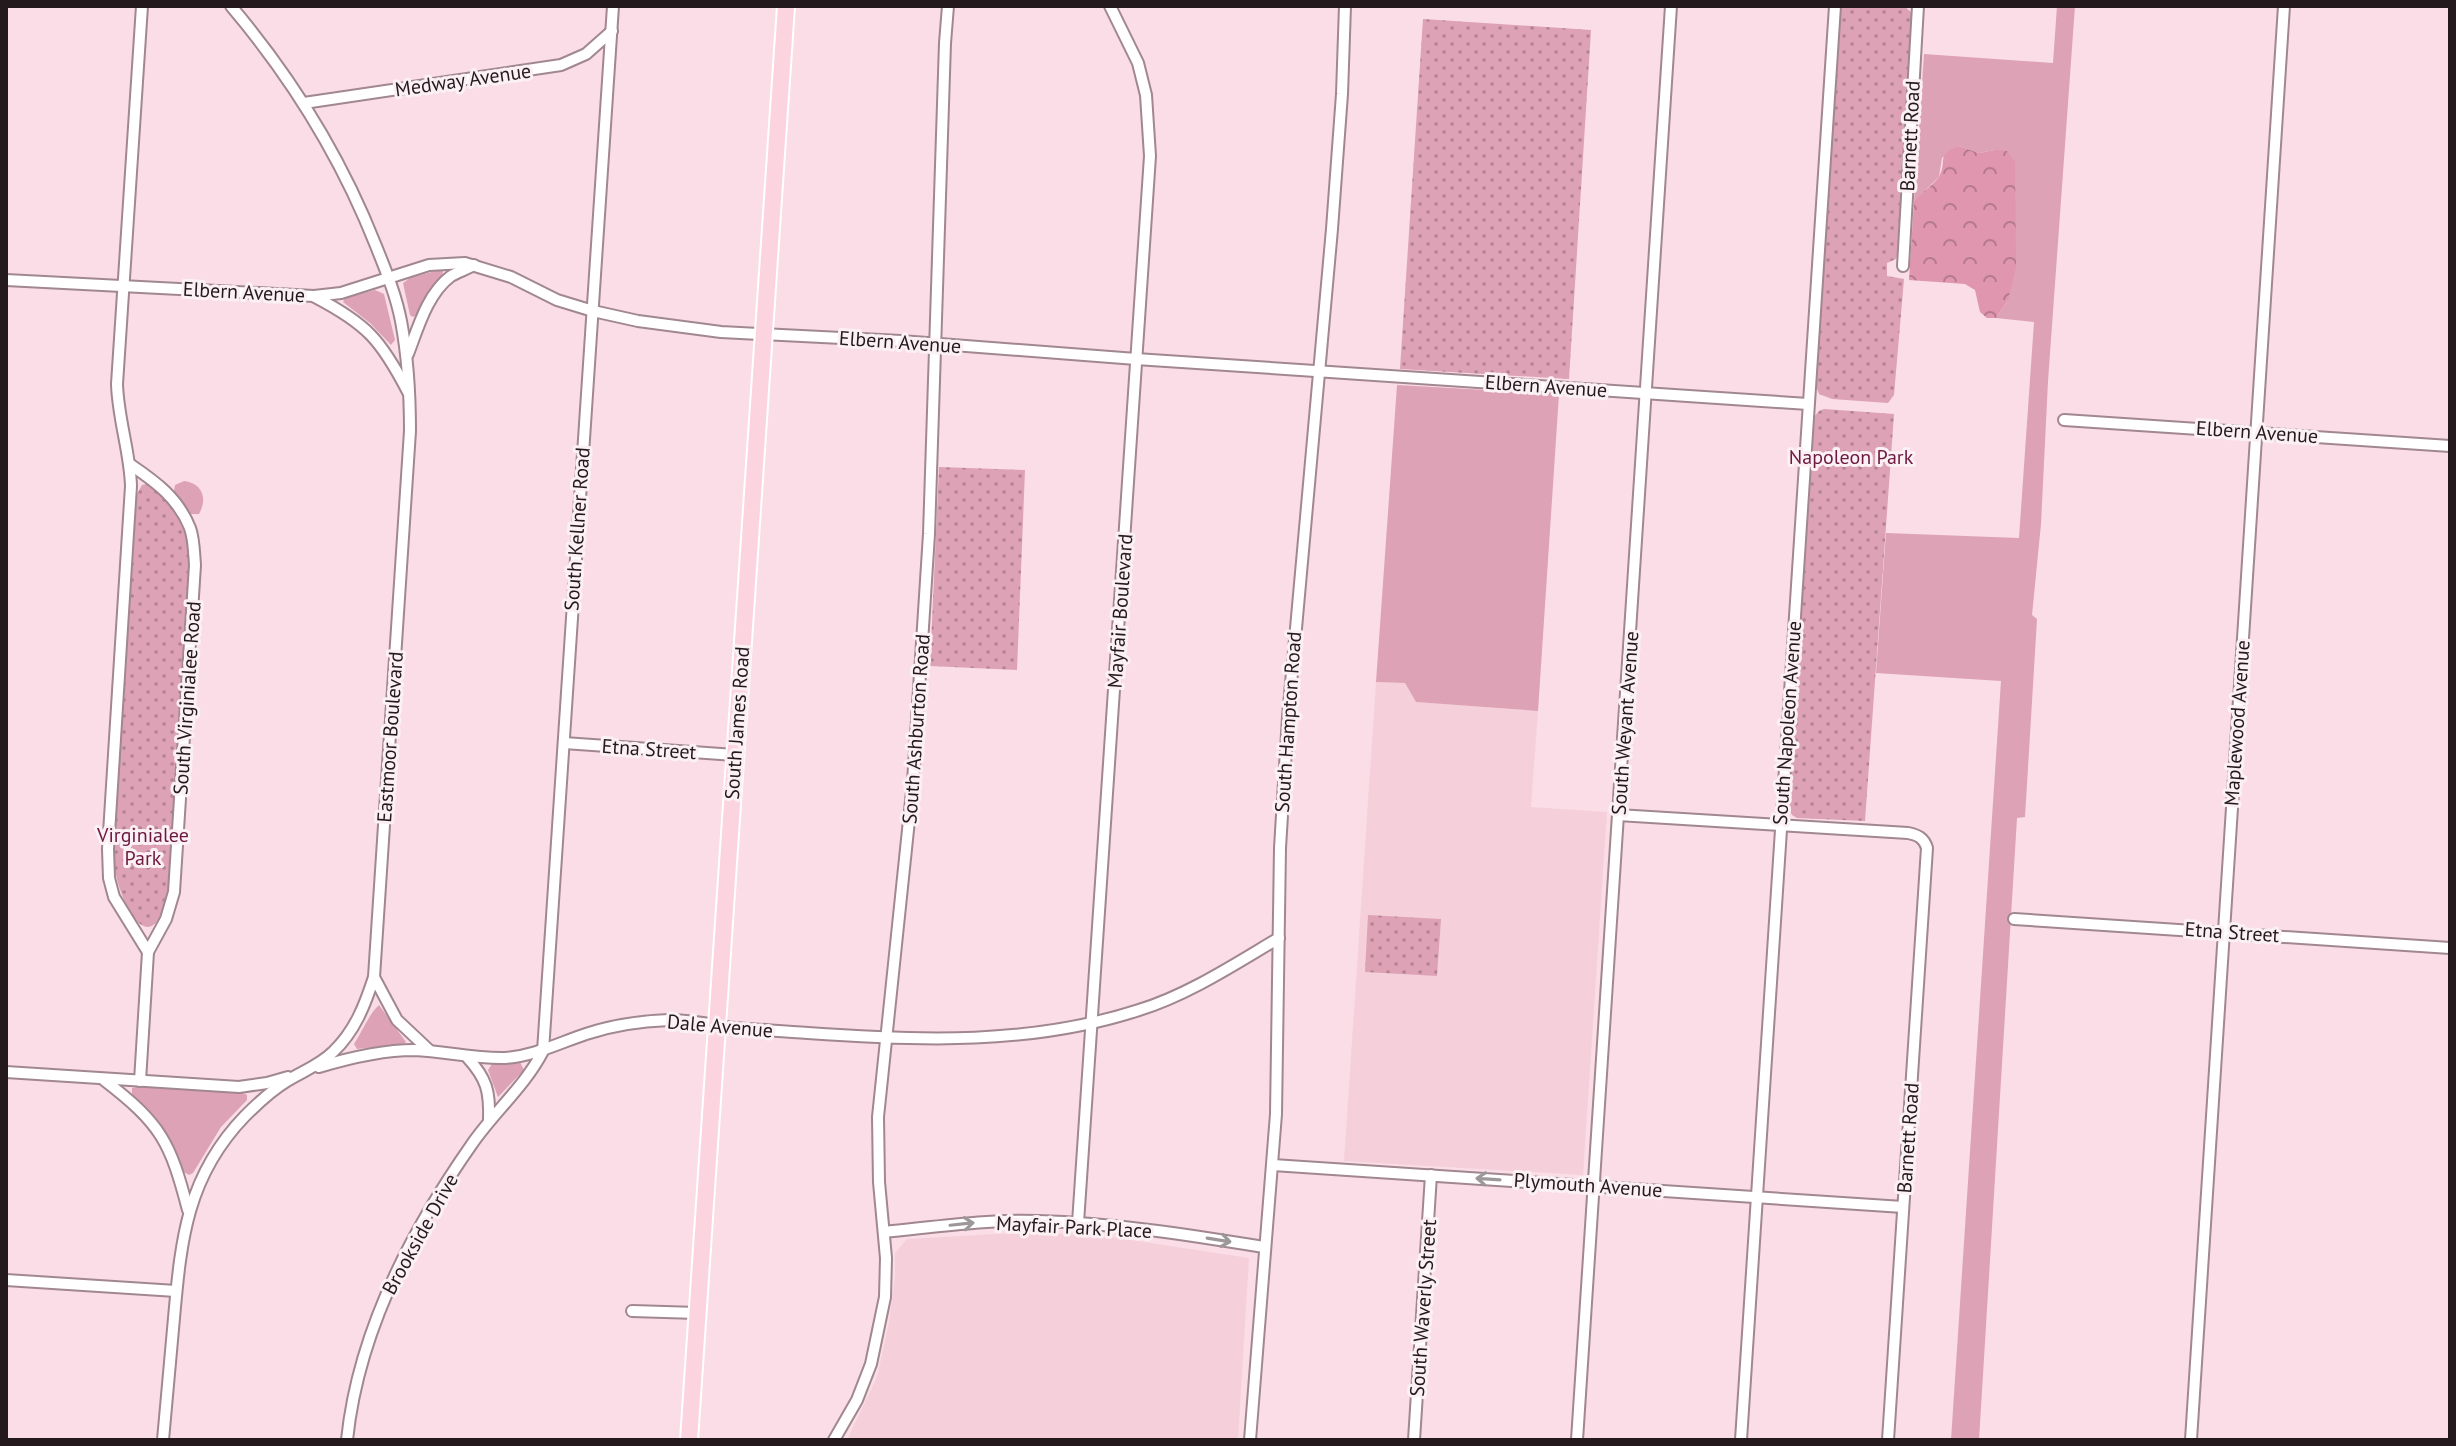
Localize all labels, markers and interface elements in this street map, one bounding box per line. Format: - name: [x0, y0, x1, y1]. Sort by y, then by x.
- street label: Medway Avenue: [393, 58, 533, 102]
- street label: Barnett Road: [1894, 80, 1926, 192]
- street label: Elbern Avenue: [182, 276, 306, 308]
- street label: Elbern Avenue: [838, 325, 962, 359]
- street label: Elbern Avenue: [1484, 369, 1608, 403]
- street label: Elbern Avenue: [2195, 415, 2319, 449]
- park label: Napoleon Park: [1789, 444, 1914, 470]
- street label: South Kellner Road: [558, 446, 596, 612]
- street label: Mayfair Boulevard: [1102, 533, 1138, 689]
- street label: South Virginialee Road: [167, 600, 207, 796]
- street label: South Napoleon Avenue: [1767, 620, 1807, 826]
- street label: South Weyant Avenue: [1606, 630, 1644, 816]
- street label: South Hampton Road: [1269, 631, 1307, 813]
- street label: South Ashburton Road: [896, 633, 936, 825]
- street label: Maplewood Avenue: [2218, 639, 2256, 807]
- street label: South James Road: [719, 646, 755, 800]
- street label: Eastmoor Boulevard: [371, 651, 409, 823]
- street label: Etna Street: [601, 733, 697, 765]
- park label: Virginialee Park: [96, 822, 189, 871]
- street label: Etna Street: [2184, 916, 2280, 948]
- street label: Dale Avenue: [666, 1008, 774, 1044]
- street label: Barnett Road: [1891, 1082, 1925, 1194]
- street label: Plymouth Avenue: [1513, 1167, 1663, 1203]
- street label: Brookside Drive: [376, 1169, 464, 1299]
- one-way arrow: [1475, 1171, 1502, 1186]
- street label: Mayfair Park Place: [995, 1210, 1153, 1244]
- one-way arrow: [948, 1216, 975, 1231]
- street label: South Waverly Street: [1404, 1218, 1442, 1398]
- one-way arrow: [1206, 1233, 1231, 1248]

